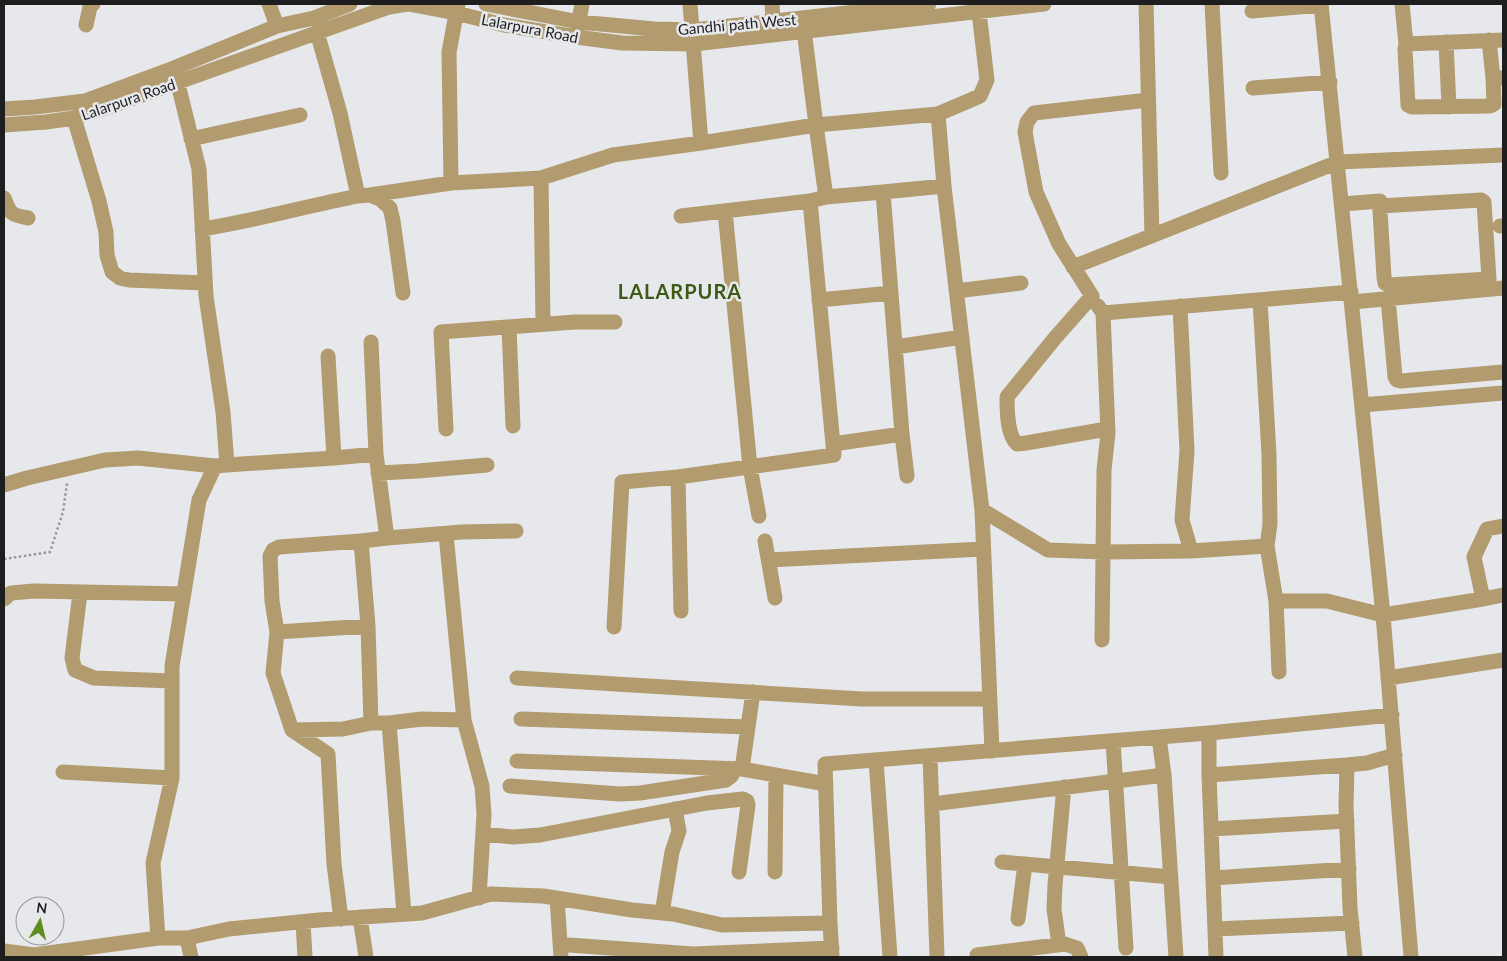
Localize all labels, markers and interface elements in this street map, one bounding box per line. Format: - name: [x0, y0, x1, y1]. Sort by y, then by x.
- street label: Lalarpura Road: [480, 10, 580, 46]
- street label: Gandhi path West: [677, 10, 797, 38]
- street label: Lalarpura Road: [79, 74, 177, 124]
- district label: LALARPURA: [618, 279, 742, 303]
- north arrow: [15, 896, 65, 946]
- text: N: [35, 898, 48, 917]

